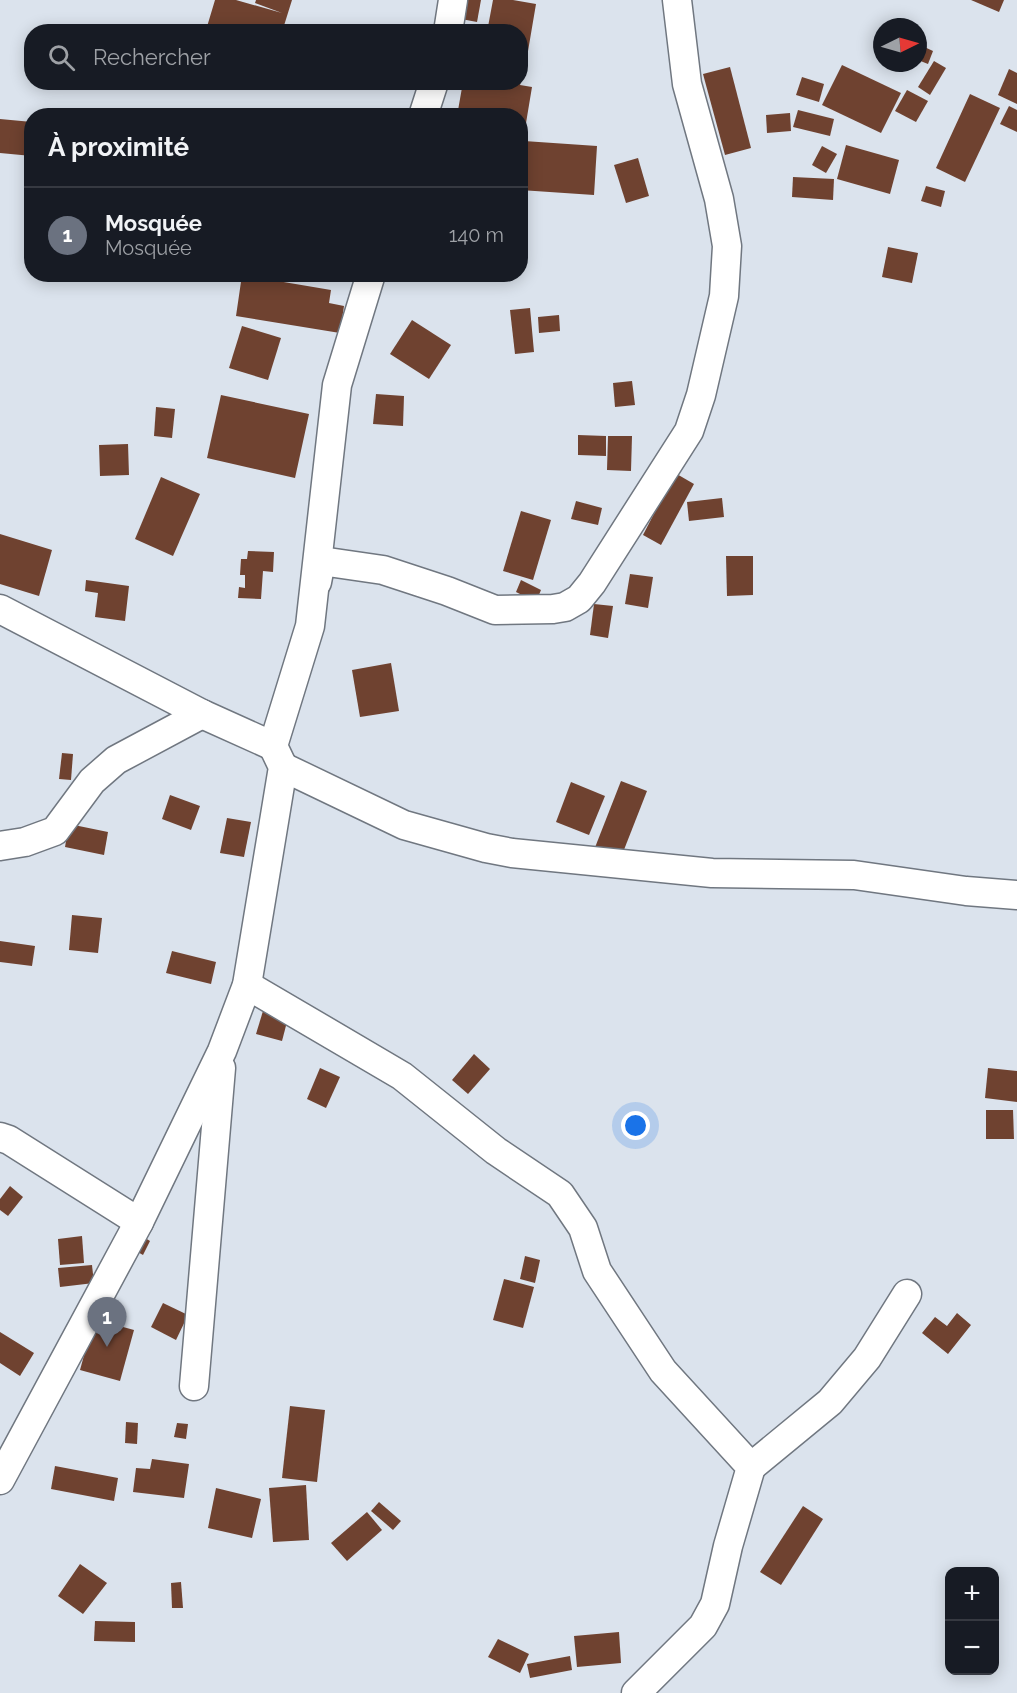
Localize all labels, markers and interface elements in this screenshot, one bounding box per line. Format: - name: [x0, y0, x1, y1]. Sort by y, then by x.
- north arrow: [873, 18, 927, 72]
- search box: [24, 24, 528, 90]
- icon: search: [45, 41, 78, 74]
- text: Rechercher: [93, 44, 211, 70]
- text: À proximité: [48, 132, 189, 162]
- text: Mosquée: [105, 210, 202, 236]
- text: 1: [63, 223, 72, 247]
- text: 140 m: [449, 223, 504, 247]
- text: Mosquée: [105, 236, 192, 260]
- your location: [621, 1111, 650, 1140]
- pin: 1: [88, 1298, 126, 1347]
- map controls: [945, 1567, 999, 1675]
- button: +: [945, 1567, 999, 1621]
- button: −: [945, 1621, 999, 1675]

